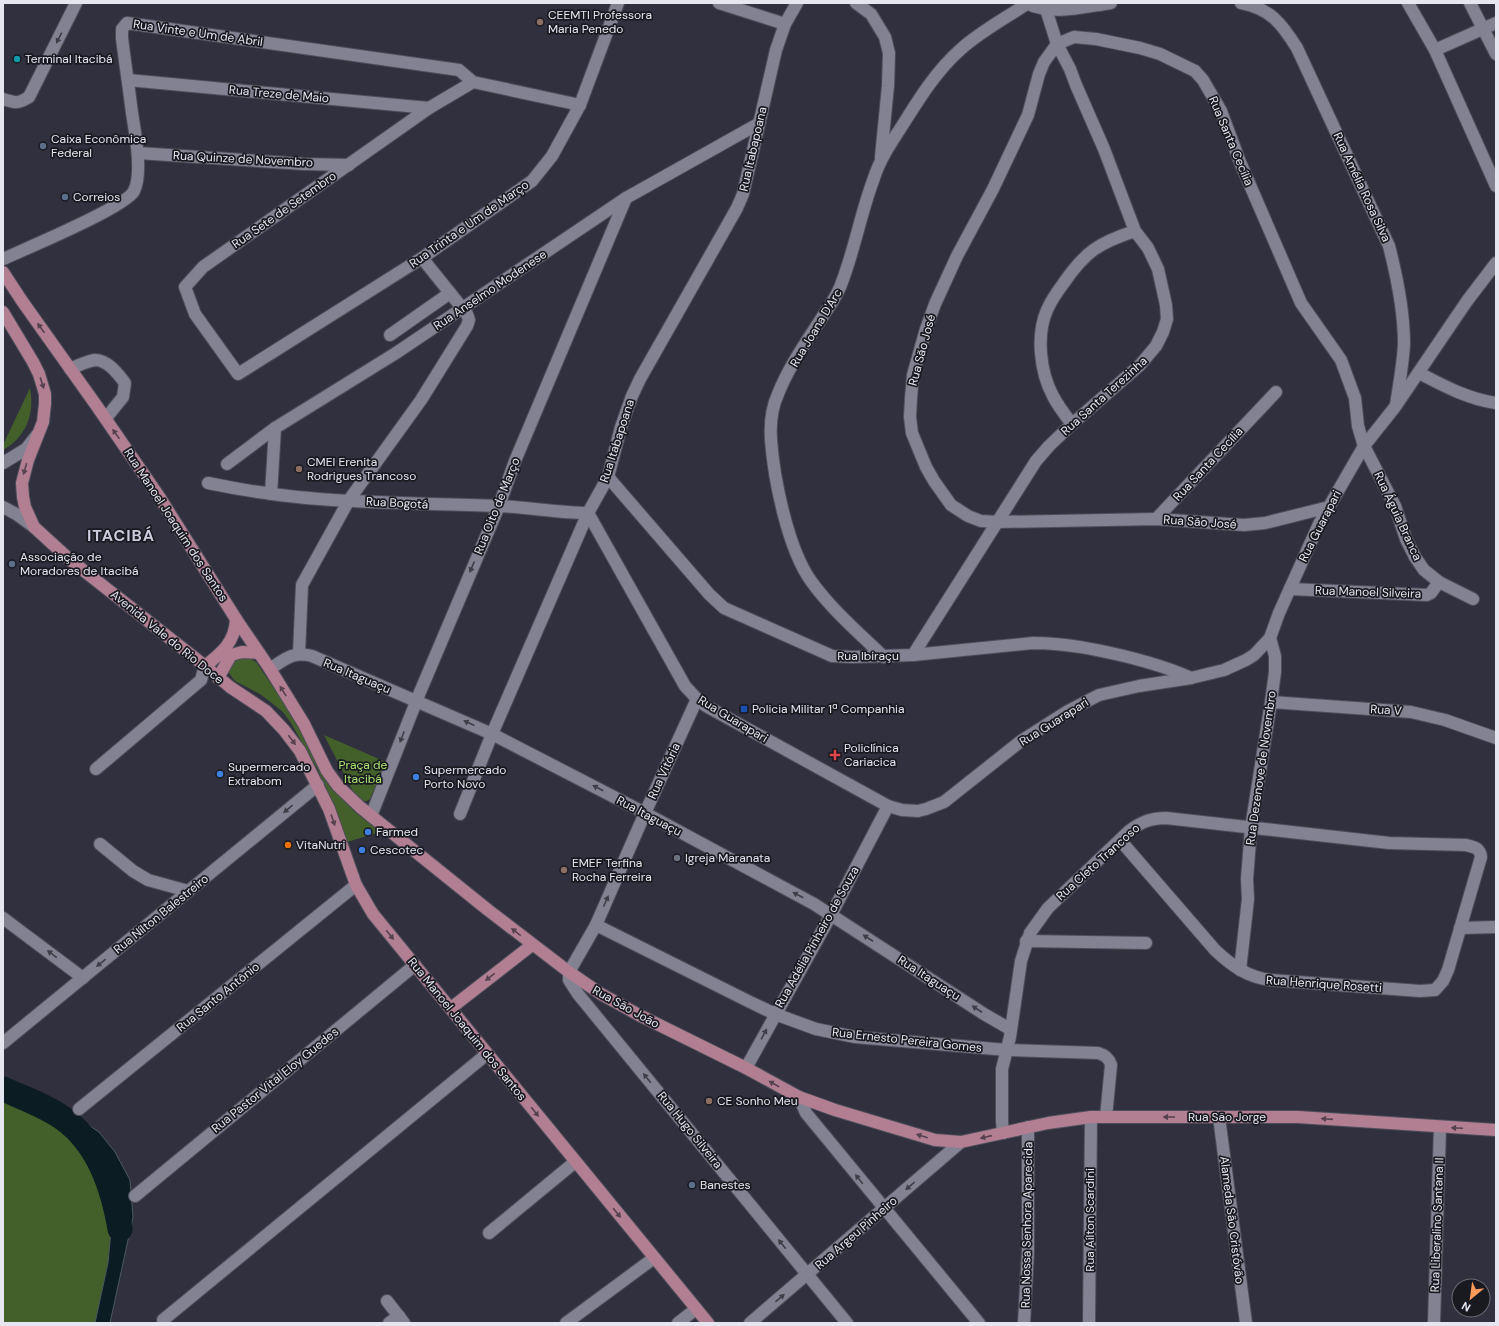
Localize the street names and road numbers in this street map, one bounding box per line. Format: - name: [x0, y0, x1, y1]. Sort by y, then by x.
- street label: Rua Vinte e Um de Abril: [132, 16, 264, 50]
- street label: Rua Treze de Maio: [228, 82, 330, 106]
- street label: Rua Santa Cecília: [1205, 94, 1257, 188]
- street label: Rua Itabapoana: [735, 105, 771, 193]
- street label: Rua Amélia Rosa Silva: [1330, 130, 1394, 244]
- street label: Rua Quinze de Novembro: [173, 147, 313, 171]
- street label: Rua Sete de Setembro: [229, 168, 339, 252]
- street label: Rua Trinta e Um de Março: [406, 177, 532, 271]
- street label: Rua Anselmo Modenese: [430, 246, 550, 334]
- street label: Rua Joana D'Arc: [786, 286, 846, 370]
- street label: Rua São José: [905, 312, 939, 388]
- street label: Rua Santa Terezinha: [1058, 353, 1150, 439]
- street label: Rua Itabapoana: [596, 397, 638, 485]
- street label: Rua Santa Cecília: [1170, 424, 1246, 504]
- street label: Rua Manoel Joaquim dos Santos: [120, 445, 232, 605]
- street label: Rua Oito de Março: [470, 455, 524, 557]
- street label: Rua Águia Branca: [1370, 469, 1426, 563]
- street label: Rua Guarapari: [1295, 487, 1345, 565]
- street label: Rua Bogotá: [365, 493, 429, 513]
- street label: Rua São José: [1163, 511, 1237, 533]
- street label: Rua Manoel Silveira: [1315, 582, 1421, 602]
- street label: Avenida Vale do Rio Doce: [107, 586, 227, 688]
- street label: Rua Ibiraçu: [837, 648, 899, 664]
- street label: Rua Itaguaçu: [321, 655, 393, 697]
- street label: Rua Dezenove de Novembro: [1242, 690, 1280, 846]
- street label: Rua Guarapari: [695, 692, 771, 746]
- street label: Rua Guarapari: [1016, 694, 1092, 750]
- street label: Rua V: [1370, 701, 1402, 719]
- street label: Rua Vitória: [644, 740, 684, 802]
- street label: Rua Itaguaçu: [614, 792, 684, 840]
- street label: Rua Cleto Trancoso: [1053, 820, 1143, 904]
- street label: Rua Adélia Pinheiro de Souza: [771, 863, 863, 1011]
- street label: Rua Nílton Balestreiro: [110, 871, 212, 957]
- street label: Rua Itaguaçu: [895, 952, 963, 1004]
- street label: Rua Manoel Joaquim dos Santos: [404, 954, 530, 1104]
- street label: Rua Santo Antônio: [173, 959, 263, 1035]
- street label: Rua Henrique Rosetti: [1266, 972, 1383, 996]
- street label: Rua São João: [590, 982, 662, 1032]
- street label: Rua Pastor Vital Eloy Guedes: [208, 1024, 342, 1136]
- street label: Rua Ernesto Pereira Gomes: [831, 1024, 983, 1056]
- street label: Rua Hugo Silveira: [654, 1088, 726, 1172]
- street label: Rua São Jorge: [1188, 1109, 1266, 1125]
- street label: Rua Nossa Senhora Aparecida: [1018, 1142, 1036, 1308]
- street label: Alameda São Cristóvão: [1216, 1155, 1248, 1285]
- street label: Rua Liberalino Santana II: [1427, 1157, 1447, 1293]
- street label: Rua Aílton Scardini: [1082, 1168, 1098, 1272]
- street label: Rua Argeu Pinheiro: [812, 1193, 900, 1273]

